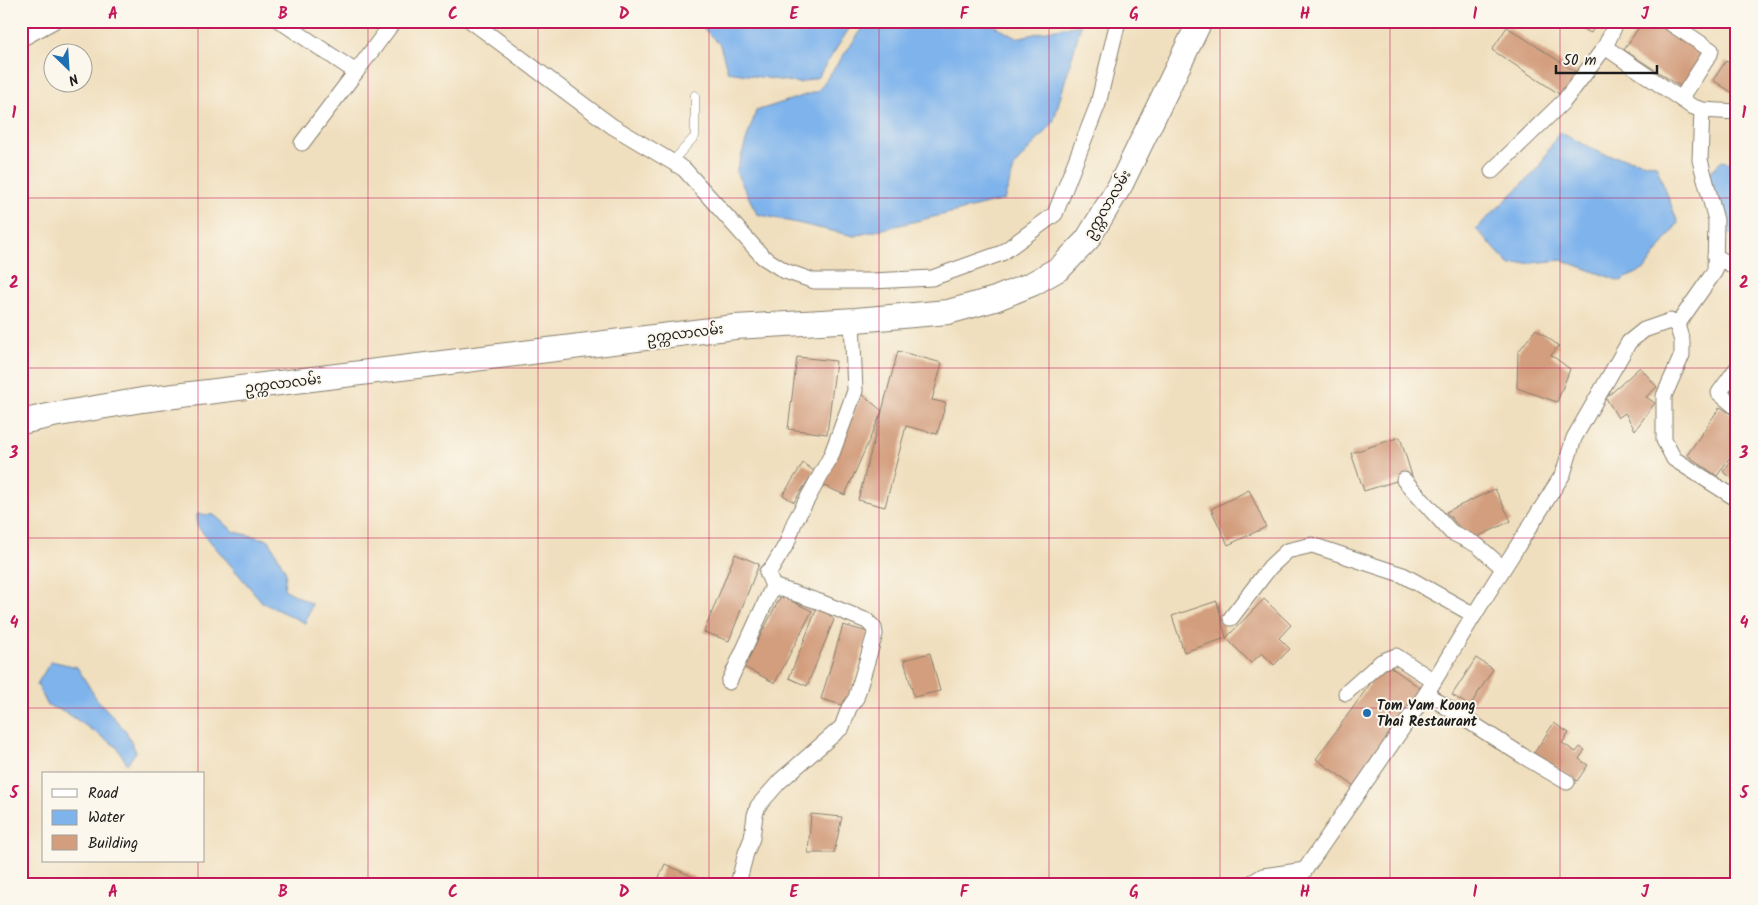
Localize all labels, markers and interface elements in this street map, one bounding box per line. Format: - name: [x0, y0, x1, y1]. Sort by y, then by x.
- text: A: [108, 2, 118, 27]
- text: B: [278, 2, 288, 27]
- text: C: [448, 2, 458, 27]
- text: D: [619, 2, 630, 27]
- text: E: [790, 2, 800, 27]
- text: F: [960, 2, 970, 27]
- text: G: [1129, 2, 1139, 27]
- text: H: [1300, 2, 1310, 27]
- text: I: [1473, 2, 1478, 27]
- text: J: [1641, 2, 1650, 27]
- north arrow: [42, 42, 92, 92]
- scale bar: [1556, 42, 1657, 74]
- text: 50 m: [1563, 49, 1597, 73]
- text: N: [64, 67, 82, 91]
- text: 1: [12, 101, 17, 126]
- text: 1: [1742, 101, 1747, 126]
- street label: ဥက္ကလာလမ်း: [1079, 166, 1137, 243]
- text: 2: [9, 271, 19, 296]
- text: 2: [1739, 271, 1749, 296]
- street label: ဥက္ကလာလမ်း: [645, 318, 725, 350]
- street label: ဥက္ကလာလမ်း: [243, 368, 323, 400]
- text: 3: [9, 441, 19, 466]
- text: 3: [1739, 441, 1749, 466]
- text: 4: [10, 611, 19, 636]
- text: 4: [1740, 611, 1749, 636]
- place label: Tom Yam Koong Thai Restaurant: [1377, 695, 1478, 733]
- marker: Tom Yam Koong Thai Restaurant: [1361, 707, 1373, 719]
- legend: [42, 772, 205, 862]
- text: 5: [9, 781, 20, 806]
- text: 5: [1739, 781, 1750, 806]
- text: Road: [88, 782, 119, 806]
- text: Water: [88, 806, 125, 830]
- text: Building: [88, 832, 138, 856]
- text: A: [108, 880, 118, 905]
- text: B: [278, 880, 288, 905]
- text: C: [448, 880, 458, 905]
- text: D: [619, 880, 630, 905]
- text: E: [790, 880, 800, 905]
- text: F: [960, 880, 970, 905]
- text: G: [1129, 880, 1139, 905]
- text: H: [1300, 880, 1310, 905]
- text: I: [1473, 880, 1478, 905]
- text: J: [1641, 880, 1650, 905]

